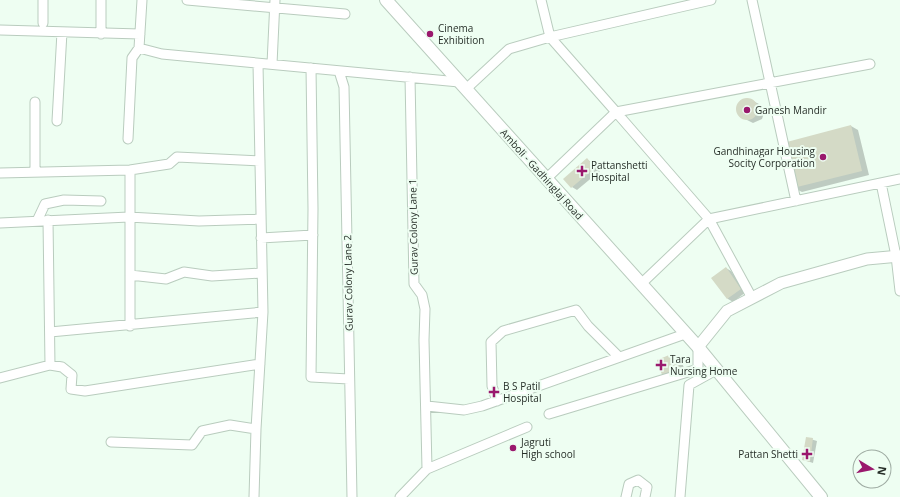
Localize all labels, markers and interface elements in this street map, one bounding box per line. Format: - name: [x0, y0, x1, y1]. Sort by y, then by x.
- place label: Cinema Exhibition: [438, 21, 484, 47]
- marker: Cinema Exhibition: [425, 29, 435, 39]
- place label: Ganesh Mandir: [755, 103, 826, 117]
- marker: Ganesh Mandir: [742, 105, 752, 115]
- street label: Amboli - Gadhinglaj Road: [498, 126, 586, 222]
- place label: Gandhinagar Housing Socity Corporation: [714, 144, 816, 170]
- marker: Gandhinagar Housing Socity Corporation: [818, 152, 828, 162]
- place label: Pattanshetti Hospital: [591, 158, 648, 184]
- marker: Pattanshetti Hospital: [576, 165, 588, 177]
- street label: Gurav Colony Lane 1: [405, 179, 421, 275]
- street label: Gurav Colony Lane 2: [340, 235, 356, 331]
- place label: Tara Nursing Home: [670, 352, 738, 378]
- marker: Tara Nursing Home: [655, 359, 667, 371]
- place label: B S Patil Hospital: [503, 379, 541, 405]
- marker: B S Patil Hospital: [488, 386, 500, 398]
- place label: Jagruti High school: [520, 435, 575, 461]
- marker: Jagruti High school: [508, 443, 518, 453]
- place label: Pattan Shetti: [738, 447, 798, 461]
- marker: Pattan Shetti: [801, 448, 813, 460]
- north arrow: [852, 449, 892, 489]
- text: N: [874, 465, 891, 477]

